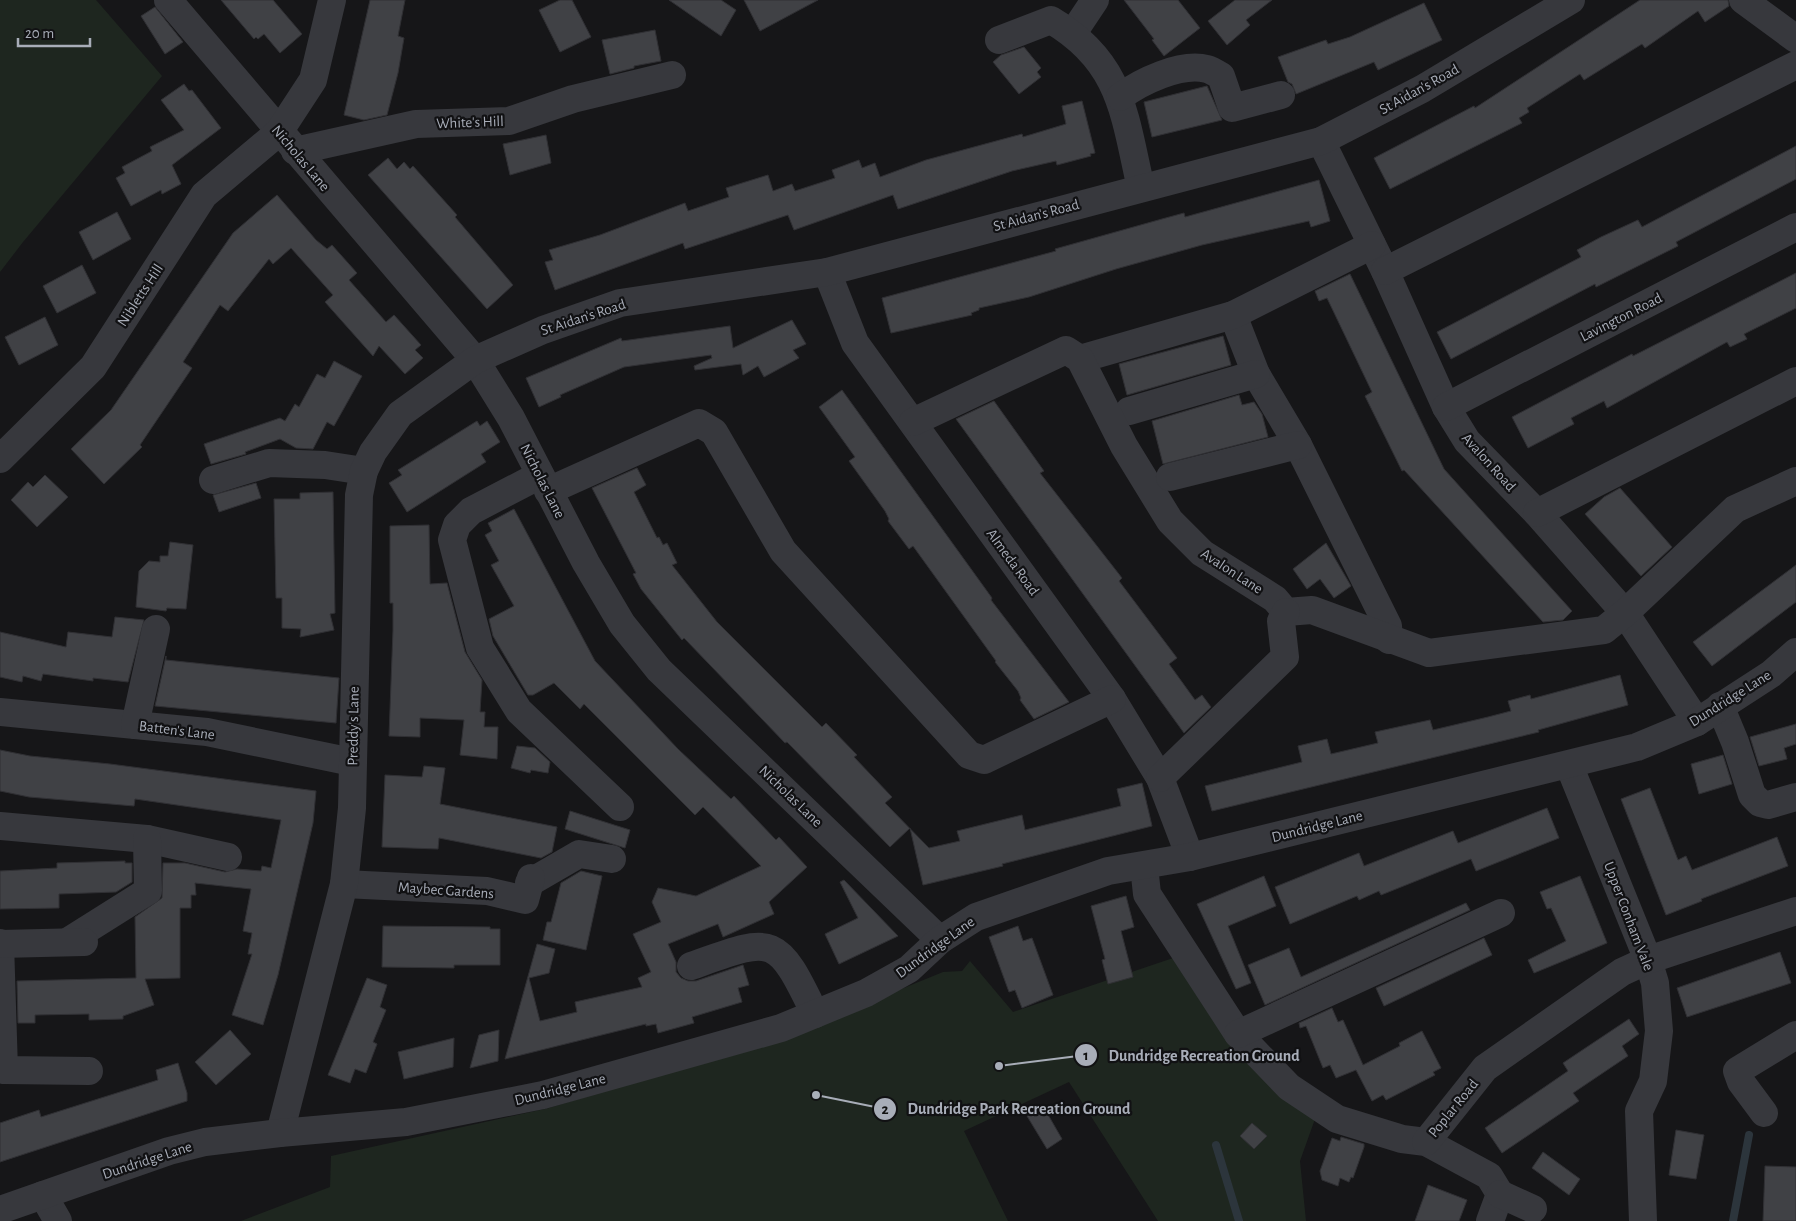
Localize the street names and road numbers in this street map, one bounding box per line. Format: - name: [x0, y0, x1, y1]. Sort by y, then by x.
- street label: St Aidan's Road: [1377, 61, 1462, 117]
- street label: White's Hill: [436, 114, 504, 131]
- street label: Nicholas Lane: [269, 122, 332, 194]
- street label: St Aidan's Road: [992, 197, 1081, 234]
- street label: Nibletts Hill: [115, 261, 166, 329]
- street label: Lavington Road: [1578, 290, 1665, 345]
- street label: St Aidan's Road: [539, 297, 628, 338]
- street label: Avalon Road: [1459, 430, 1519, 494]
- street label: Nicholas Lane: [517, 442, 568, 521]
- street label: Almeda Road: [984, 526, 1042, 599]
- street label: Avalon Lane: [1198, 546, 1265, 597]
- street label: Dundridge Lane: [1687, 667, 1774, 730]
- street label: Preddy's Lane: [345, 686, 362, 766]
- street label: Batten's Lane: [138, 718, 216, 743]
- street label: Nicholas Lane: [756, 763, 825, 830]
- street label: Dundridge Lane: [1270, 808, 1364, 845]
- street label: Upper Conham Vale: [1601, 860, 1656, 973]
- street label: Maybec Gardens: [397, 880, 494, 901]
- street label: Dundridge Lane: [893, 914, 978, 981]
- street label: Dundridge Lane: [513, 1071, 607, 1108]
- street label: Poplar Road: [1426, 1076, 1481, 1140]
- street label: Dundridge Lane: [100, 1139, 194, 1182]

